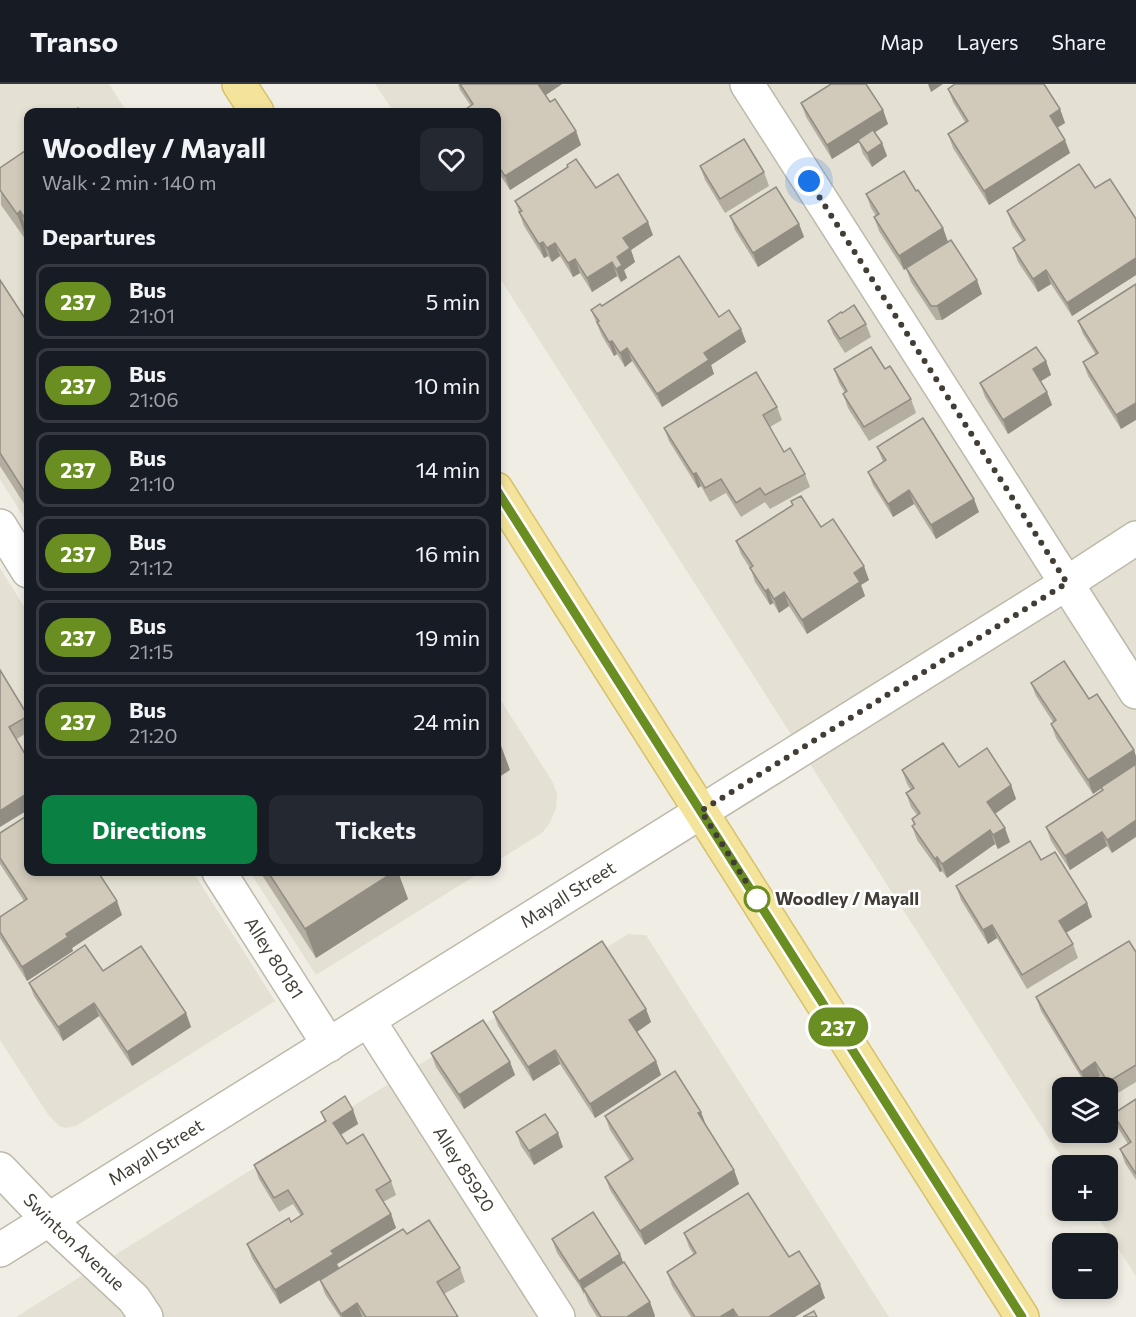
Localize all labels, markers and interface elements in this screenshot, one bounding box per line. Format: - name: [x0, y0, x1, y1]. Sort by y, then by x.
- text: Transo: [30, 24, 118, 58]
- text: Map: [880, 29, 924, 54]
- text: Layers: [957, 29, 1019, 54]
- text: Share: [1052, 29, 1106, 54]
- button: heart: [420, 128, 483, 191]
- text: Woodley / Mayall: [42, 130, 266, 164]
- your location: [794, 166, 824, 196]
- text: Walk · 2 min · 140 m: [42, 170, 216, 194]
- text: Departures: [42, 223, 156, 250]
- text: Bus: [129, 276, 166, 303]
- text: 5 min: [426, 288, 480, 315]
- text: 237: [60, 289, 96, 314]
- text: 21:01: [129, 303, 175, 327]
- text: Bus: [129, 360, 166, 387]
- text: 10 min: [415, 372, 480, 399]
- text: 237: [60, 373, 96, 398]
- text: 21:06: [129, 387, 179, 411]
- text: Bus: [129, 444, 166, 471]
- text: 14 min: [416, 456, 480, 483]
- text: 237: [60, 457, 96, 482]
- text: 21:10: [129, 471, 175, 495]
- text: Bus: [129, 528, 166, 555]
- text: 16 min: [416, 540, 480, 567]
- text: 237: [60, 541, 96, 566]
- text: 21:12: [129, 555, 173, 579]
- text: Bus: [129, 612, 166, 639]
- text: 19 min: [416, 624, 480, 651]
- text: 237: [60, 625, 96, 650]
- text: 21:15: [129, 639, 173, 663]
- text: Bus: [129, 696, 166, 723]
- text: 24 min: [413, 708, 480, 735]
- text: 237: [60, 709, 96, 734]
- text: 21:20: [129, 723, 177, 747]
- button: Directions: [42, 795, 257, 864]
- button: Tickets: [269, 795, 483, 864]
- street label: Mayall Street: [516, 856, 619, 932]
- marker: Woodley / Mayall: [744, 886, 770, 912]
- place label: Woodley / Mayall: [775, 887, 919, 909]
- street label: Alley 80181: [240, 913, 309, 1003]
- line badge: 237: [804, 1008, 872, 1046]
- text: 237: [820, 1015, 856, 1040]
- map controls: [1052, 1077, 1118, 1299]
- button: layers: [1052, 1077, 1118, 1143]
- street label: Mayall Street: [104, 1114, 207, 1190]
- street label: Alley 85920: [429, 1122, 500, 1216]
- button: +: [1052, 1155, 1118, 1221]
- street label: Swinton Avenue: [19, 1188, 130, 1295]
- button: −: [1052, 1233, 1118, 1299]

